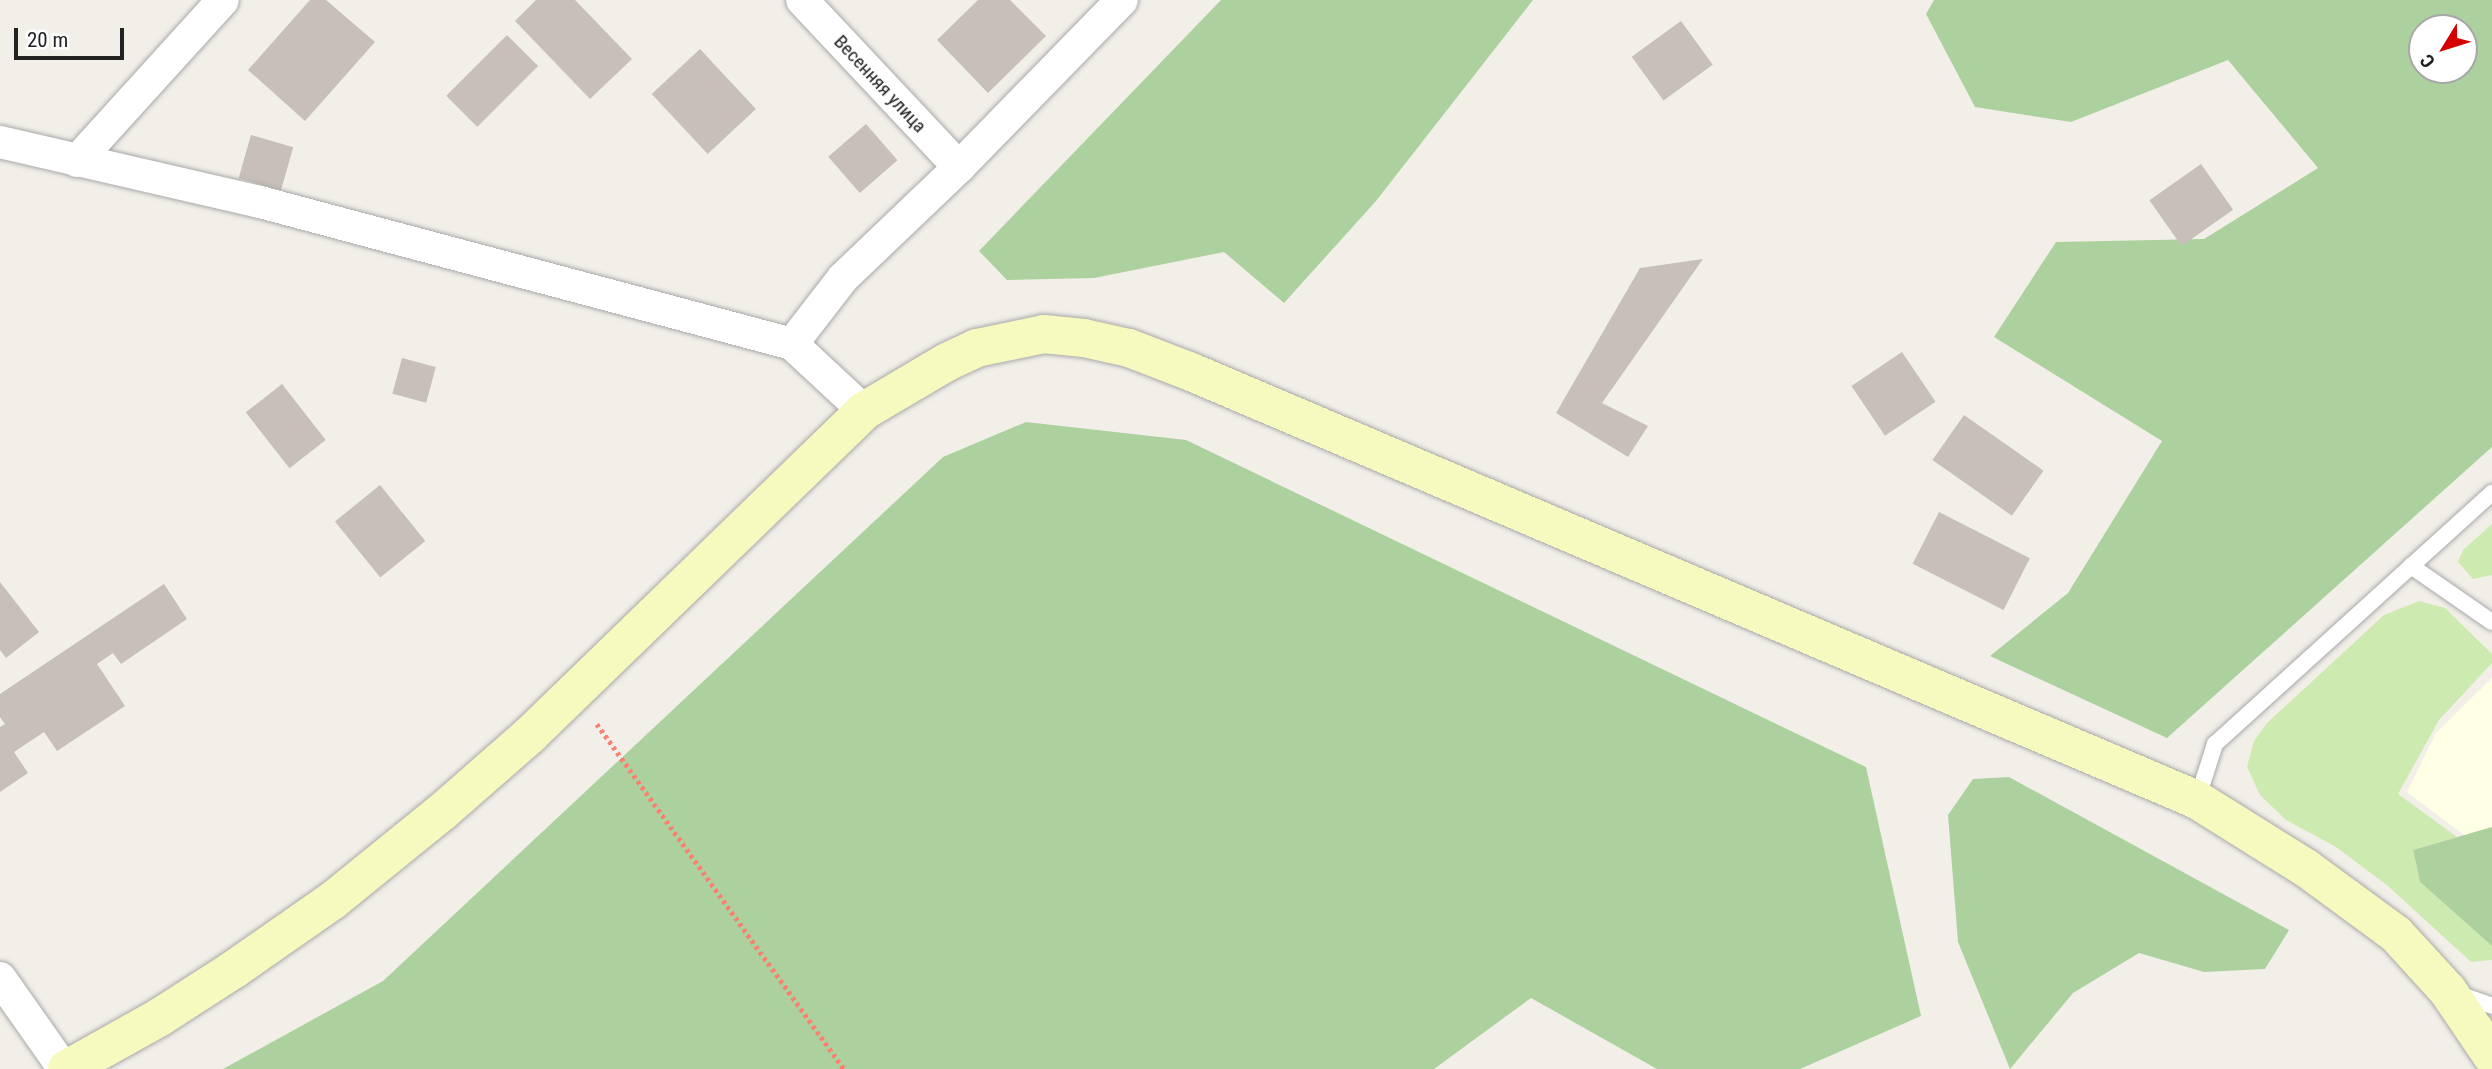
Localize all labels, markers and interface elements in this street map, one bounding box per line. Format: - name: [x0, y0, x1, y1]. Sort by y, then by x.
- scale bar: [18, 14, 128, 58]
- north arrow: [2408, 14, 2478, 84]
- text: 20 m: [27, 28, 68, 52]
- street label: Весенняя улица: [829, 31, 931, 137]
- text: С: [2415, 50, 2440, 72]

